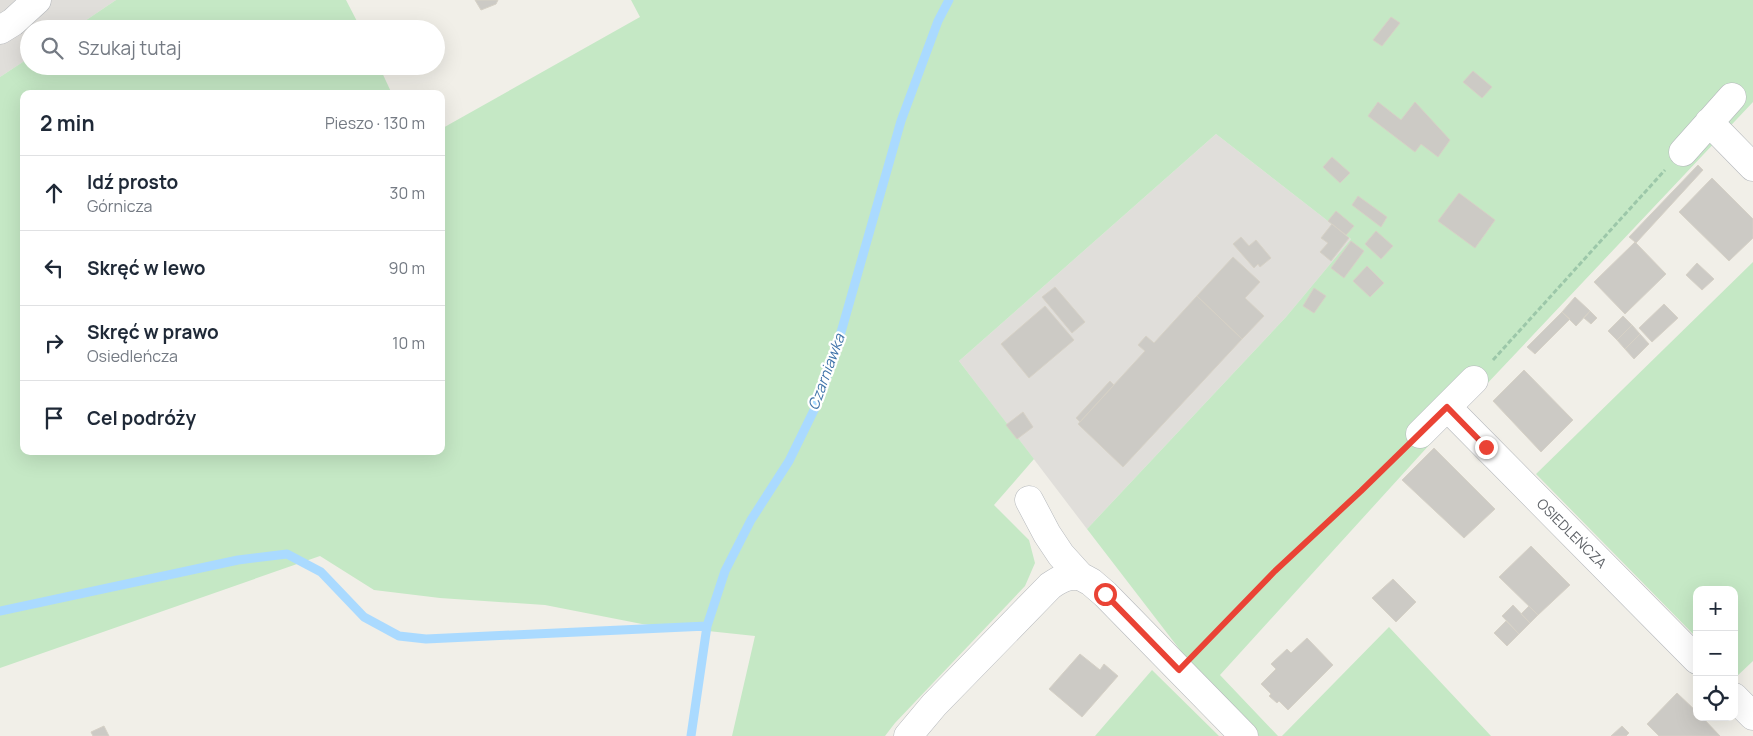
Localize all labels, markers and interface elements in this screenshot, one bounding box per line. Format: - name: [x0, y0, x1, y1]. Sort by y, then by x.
- search box: [20, 20, 445, 75]
- icon: search: [38, 34, 66, 62]
- text: Szukaj tutaj: [78, 35, 181, 61]
- text: 2 min: [40, 109, 95, 137]
- text: Pieszo · 130 m: [325, 112, 425, 134]
- text: Idź prosto: [87, 169, 178, 195]
- icon: ahead: [40, 179, 68, 207]
- text: 30 m: [390, 182, 425, 204]
- text: Górnicza: [87, 195, 153, 217]
- icon: left: [40, 254, 68, 282]
- text: Skręć w lewo: [87, 255, 206, 281]
- text: 90 m: [389, 257, 425, 279]
- text: Skręć w prawo: [87, 319, 219, 345]
- icon: right: [40, 329, 68, 357]
- water label: Czarniawka: [803, 330, 850, 413]
- text: 10 m: [392, 332, 425, 354]
- text: Osiedleńcza: [87, 345, 178, 367]
- icon: arrive: [40, 404, 68, 432]
- text: Cel podróży: [87, 405, 196, 431]
- route end: [1475, 436, 1498, 459]
- street label: OSIEDLEŃCZA: [1533, 494, 1611, 572]
- route start: [1094, 583, 1117, 606]
- map controls: [1693, 586, 1738, 721]
- button: +: [1693, 586, 1738, 631]
- button: −: [1693, 631, 1738, 676]
- button: locate: [1693, 676, 1738, 721]

